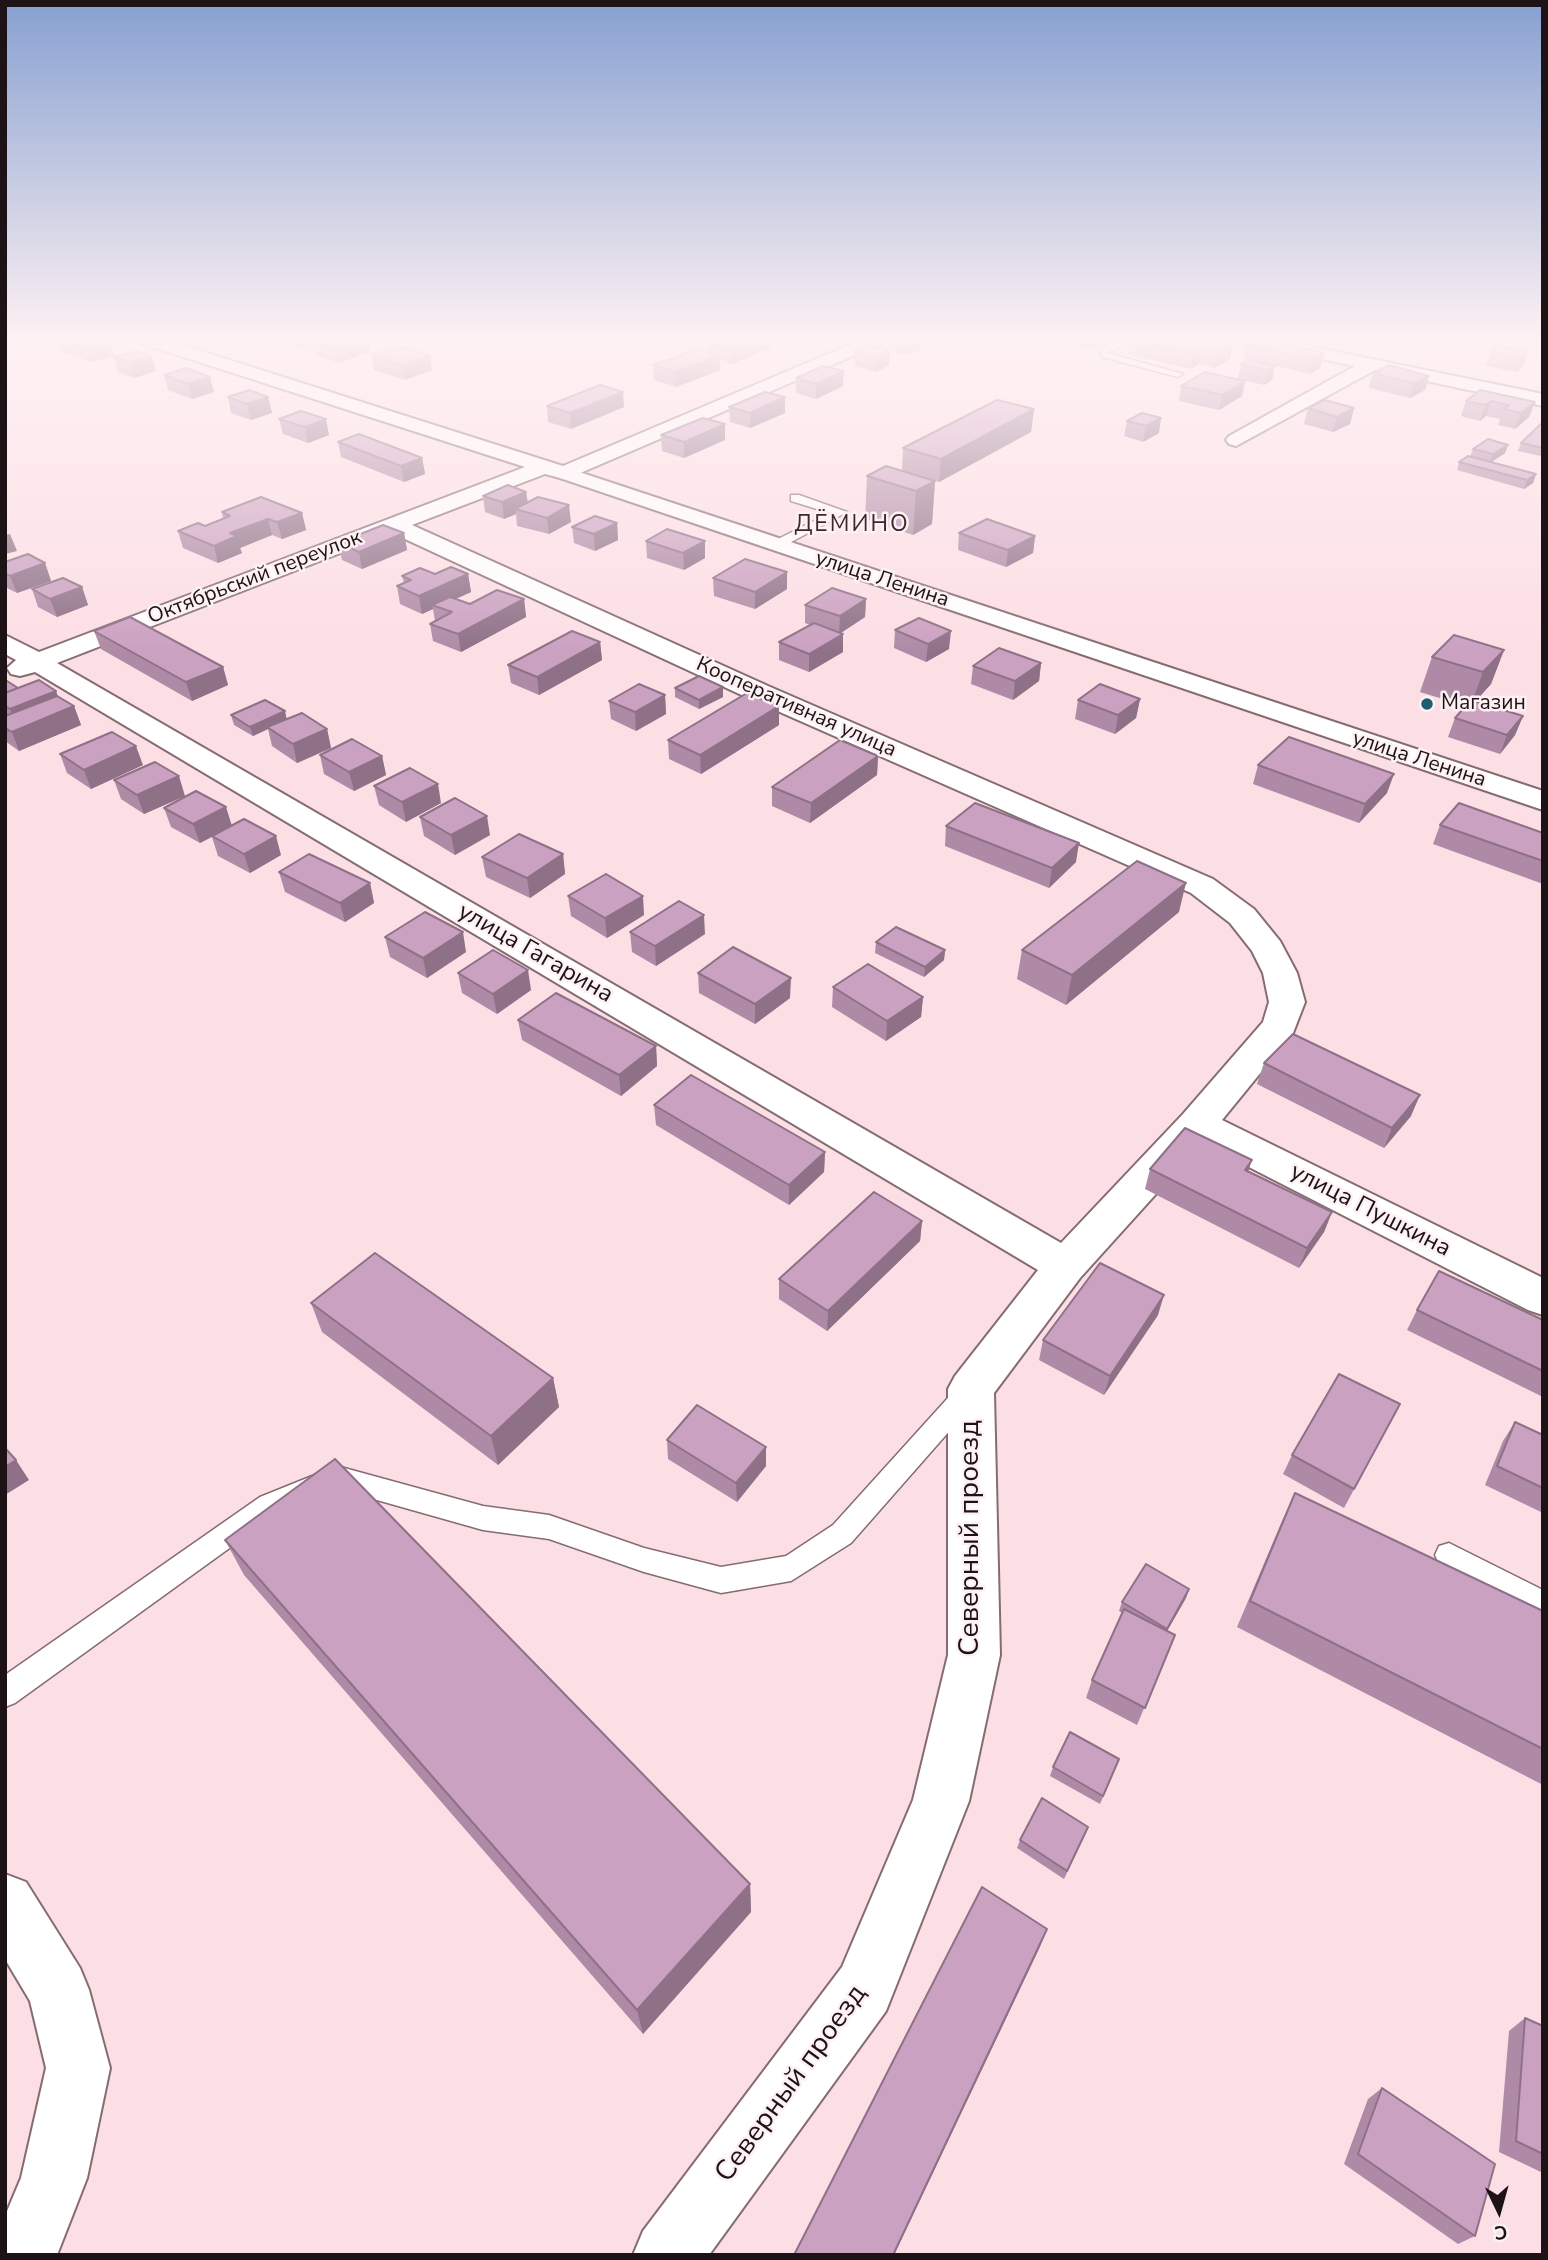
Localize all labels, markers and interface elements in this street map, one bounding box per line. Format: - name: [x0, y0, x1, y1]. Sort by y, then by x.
- district label: ДЁМИНО: [795, 511, 909, 539]
- street label: Октябрьский переулок: [145, 526, 365, 630]
- street label: улица Ленина: [812, 547, 952, 613]
- street label: Кооперативная улица: [692, 652, 900, 764]
- place label: Магазин: [1441, 691, 1526, 717]
- marker: Магазин: [1419, 696, 1435, 712]
- street label: улица Ленина: [1349, 727, 1489, 793]
- street label: улица Гагарина: [452, 898, 618, 1010]
- street label: улица Пушкина: [1285, 1158, 1455, 1264]
- street label: Северный проезд: [954, 1420, 988, 1656]
- street label: Северный проезд: [709, 1979, 875, 2189]
- north arrow: [1464, 2176, 1534, 2246]
- text: С: [1493, 2218, 1508, 2245]

